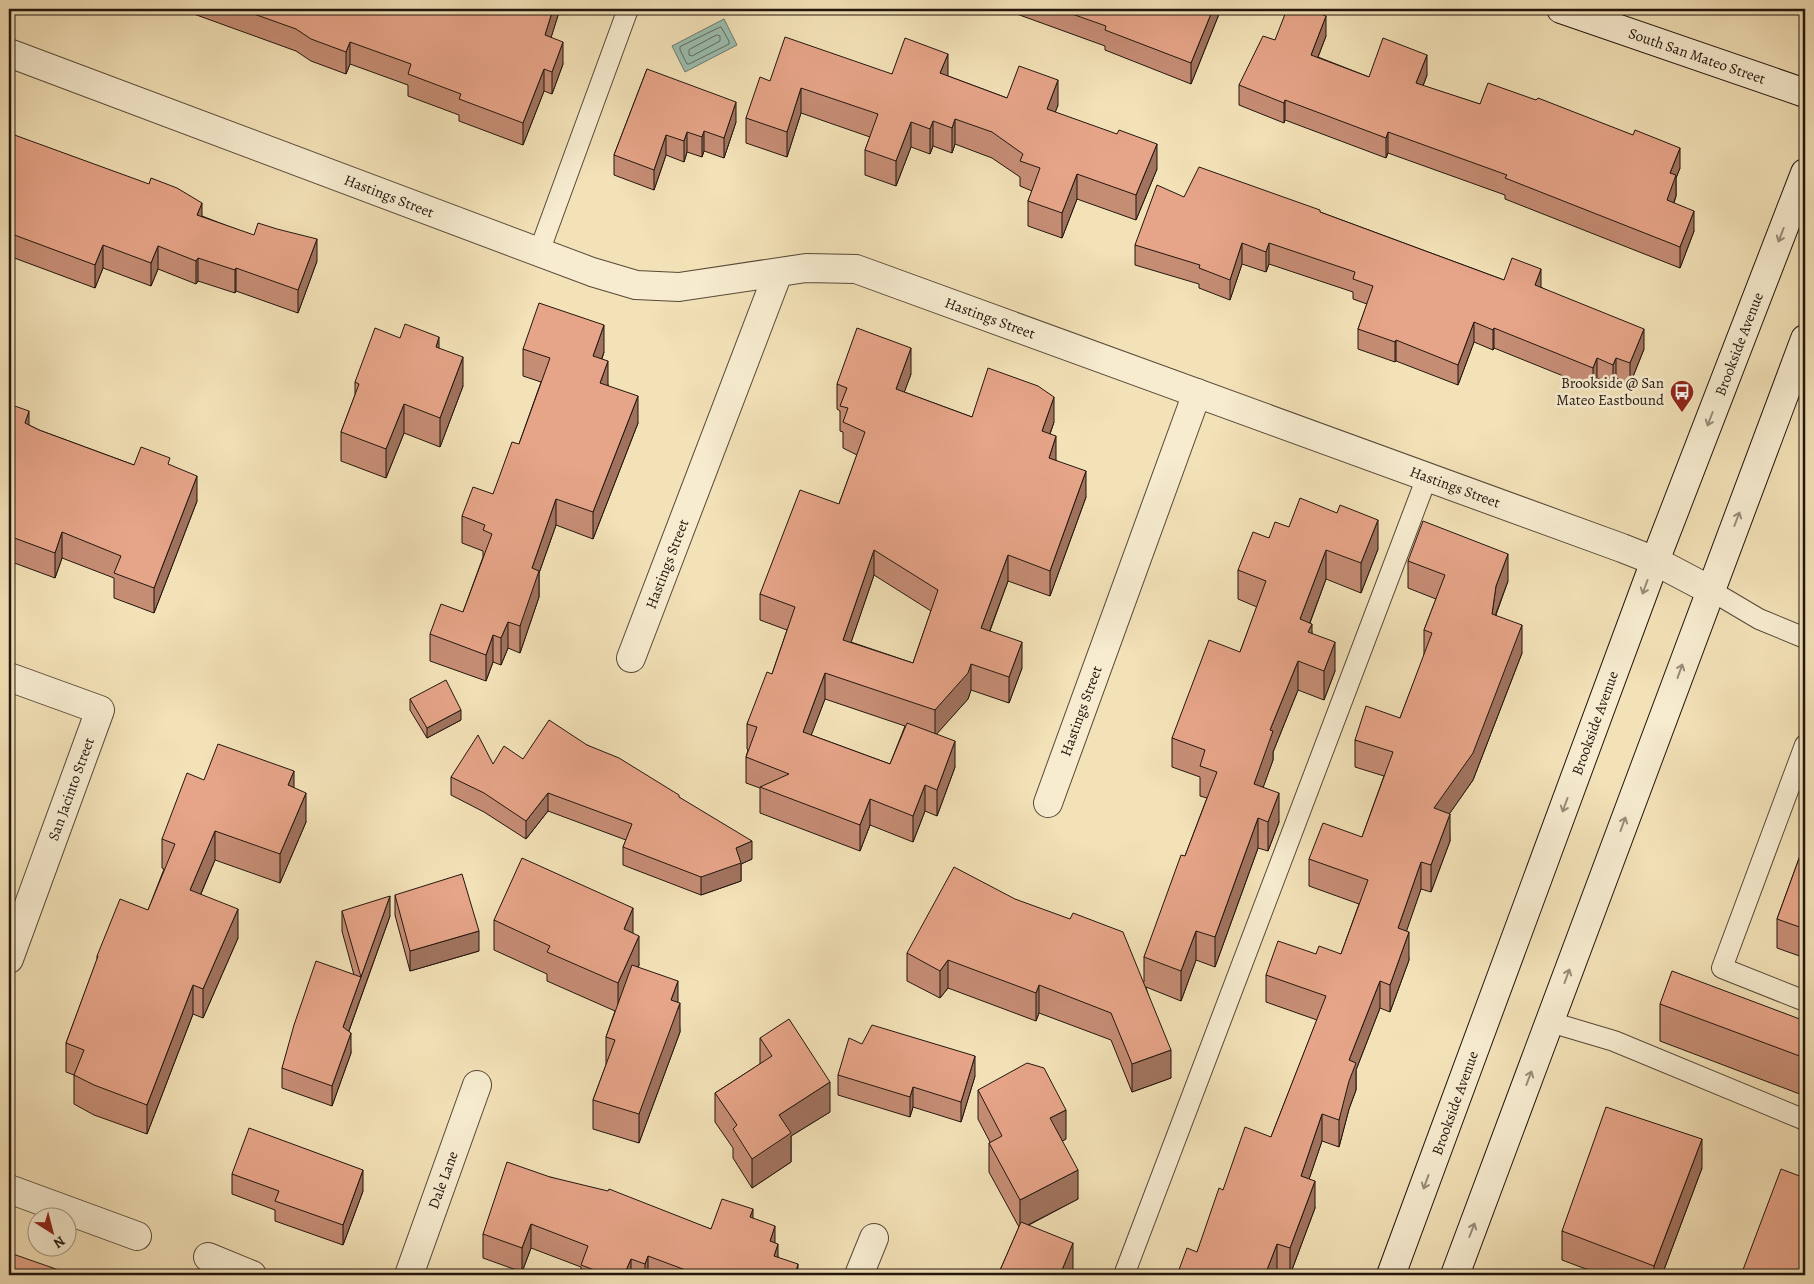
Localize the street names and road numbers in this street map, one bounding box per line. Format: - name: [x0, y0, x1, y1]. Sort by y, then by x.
- street label: South San Mateo Street: [1626, 23, 1768, 89]
- street label: Hastings Street: [341, 170, 437, 222]
- street label: Brookside Avenue: [1710, 289, 1768, 399]
- street label: Hastings Street: [942, 292, 1038, 344]
- street label: Hastings Street: [1407, 461, 1503, 513]
- street label: Hastings Street: [641, 516, 693, 612]
- street label: Hastings Street: [1055, 663, 1107, 759]
- street label: Brookside Avenue: [1567, 668, 1623, 778]
- street label: San Jacinto Street: [43, 735, 99, 843]
- street label: Brookside Avenue: [1427, 1048, 1483, 1158]
- street label: Dale Lane: [423, 1148, 463, 1212]

